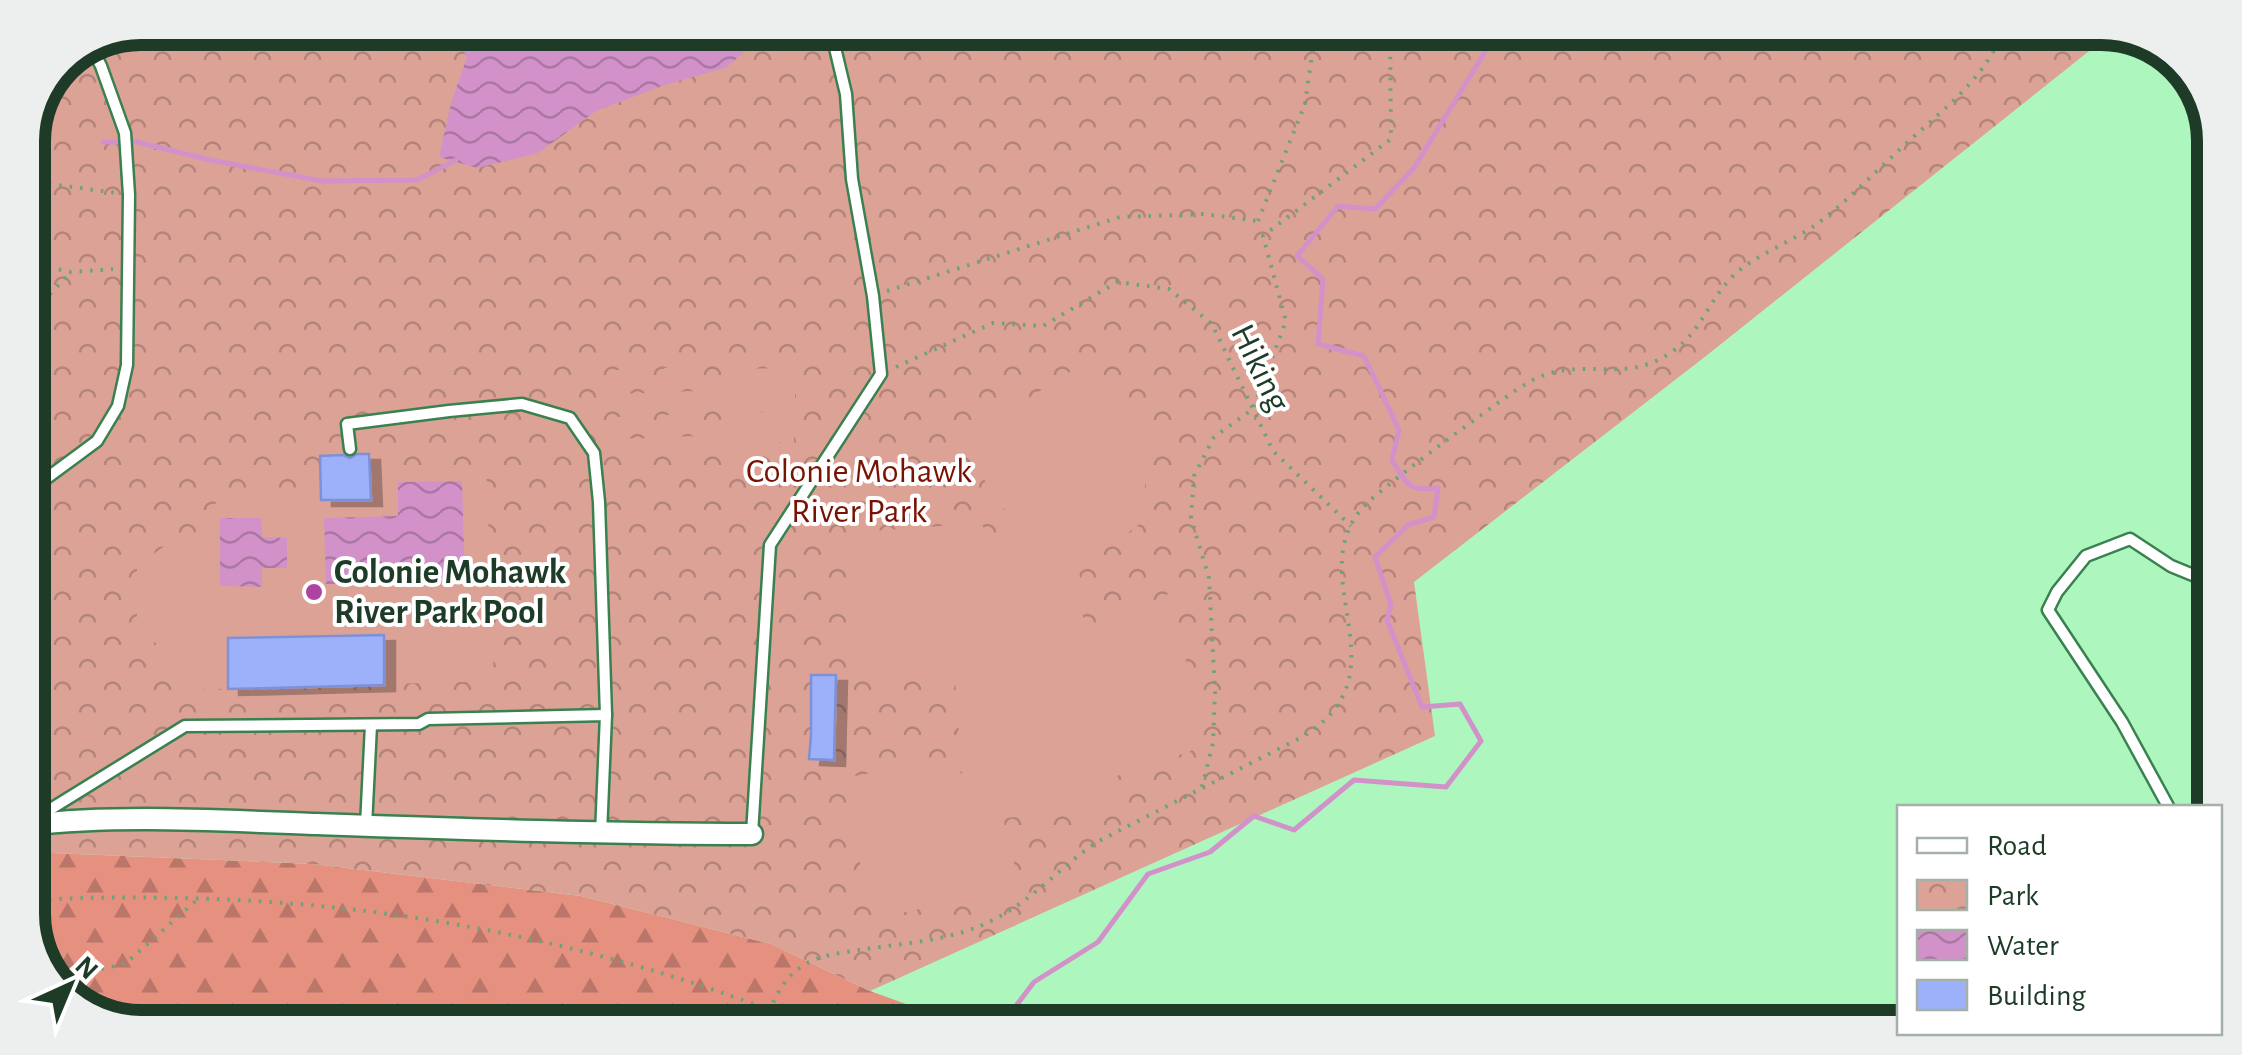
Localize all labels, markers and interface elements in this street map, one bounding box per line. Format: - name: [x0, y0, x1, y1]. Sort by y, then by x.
- street label: Hiking: [1224, 319, 1296, 417]
- park label: Colonie Mohawk River Park: [746, 454, 972, 529]
- place label: Colonie Mohawk River Park Pool: [334, 555, 567, 630]
- marker: Colonie Mohawk River Park Pool: [303, 581, 325, 603]
- legend: [1897, 805, 2222, 1035]
- text: Road: [1987, 831, 2047, 861]
- text: Park: [1987, 881, 2039, 911]
- text: Water: [1987, 931, 2059, 961]
- north arrow: [20, 935, 120, 1035]
- text: N: [69, 952, 103, 985]
- text: Building: [1987, 981, 2086, 1011]

